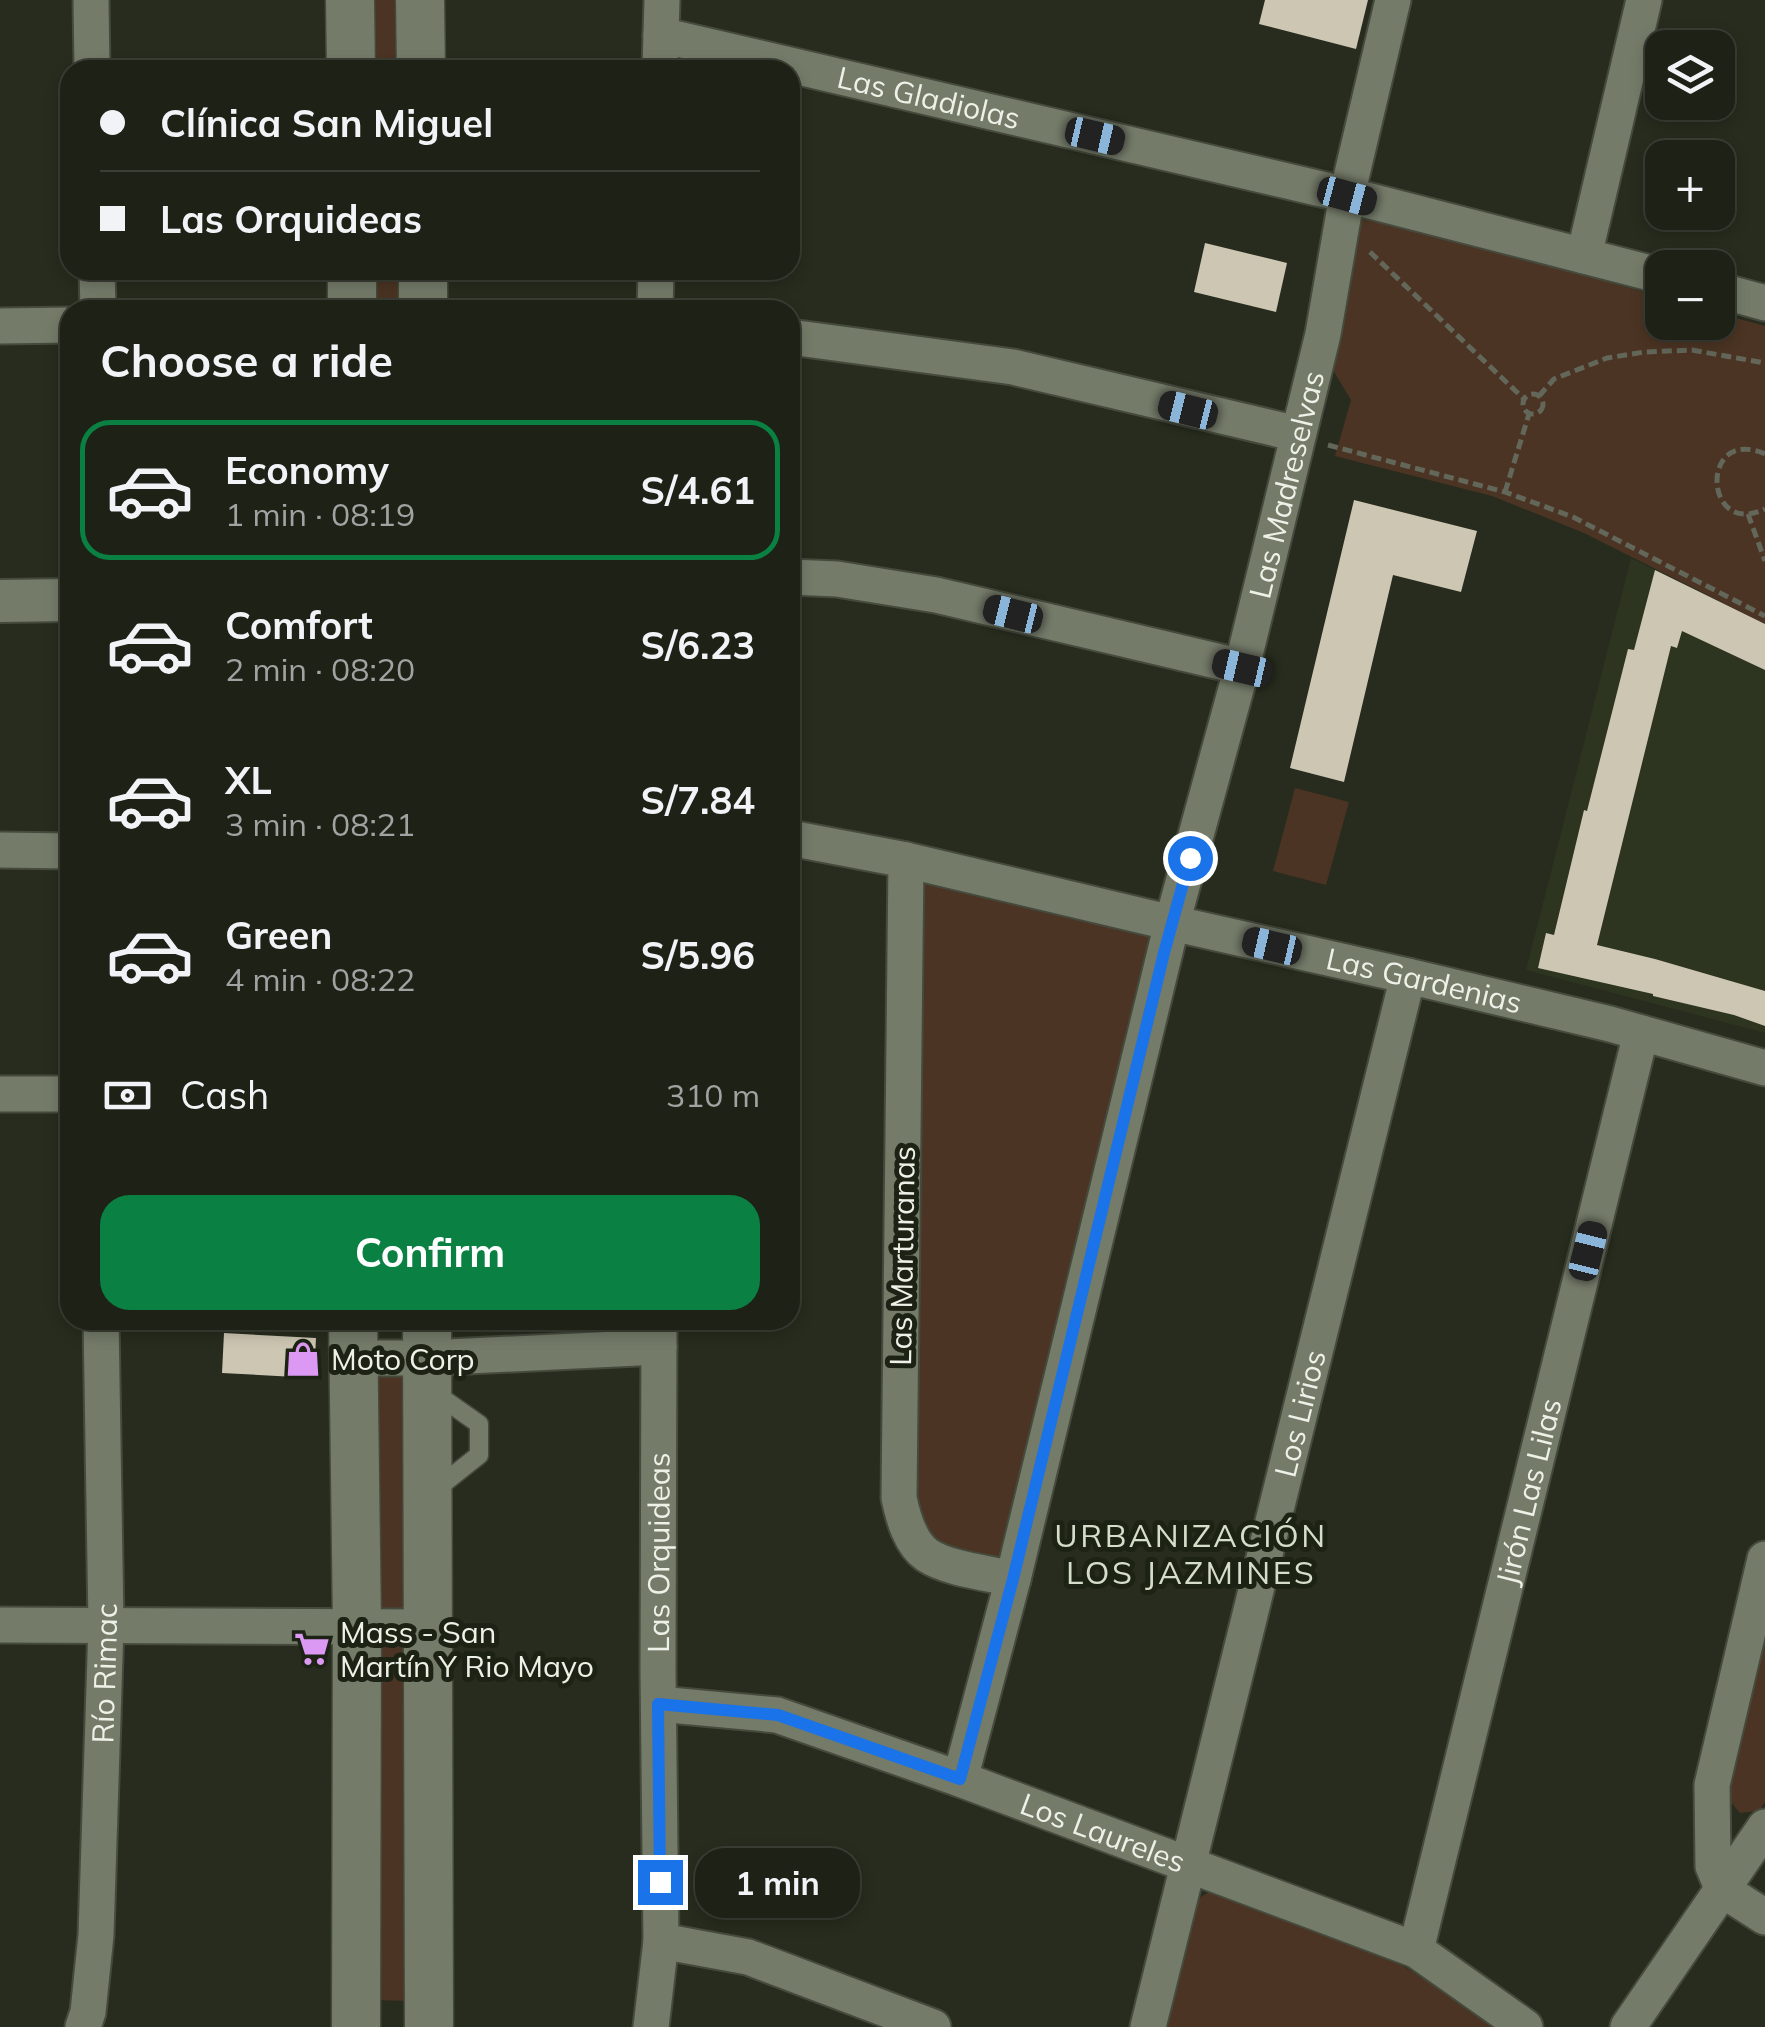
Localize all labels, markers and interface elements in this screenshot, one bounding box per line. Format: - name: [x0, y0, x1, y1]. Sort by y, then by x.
- map controls: [1645, 30, 1735, 340]
- button: layers: [1645, 30, 1735, 120]
- street label: Las Gladiolas: [834, 58, 1024, 137]
- text: Clínica San Miguel: [160, 99, 493, 147]
- car: [1062, 115, 1128, 157]
- button: +: [1645, 140, 1735, 230]
- car: [1314, 174, 1380, 218]
- text: Las Orquideas: [160, 195, 422, 243]
- button: −: [1645, 250, 1735, 340]
- text: Choose a ride: [100, 332, 393, 388]
- street label: Las Madreselvas: [1240, 367, 1332, 602]
- car: [1155, 388, 1221, 432]
- icon: car: [105, 445, 195, 535]
- text: Economy: [225, 446, 389, 494]
- text: S/4.61: [640, 466, 755, 514]
- text: 1 min · 08:19: [225, 494, 415, 534]
- car: [980, 592, 1046, 636]
- icon: car: [105, 600, 195, 690]
- text: Comfort: [225, 601, 373, 649]
- text: S/6.23: [640, 621, 755, 669]
- car: [1209, 647, 1275, 689]
- text: 2 min · 08:20: [225, 649, 415, 689]
- icon: car: [105, 755, 195, 845]
- text: XL: [225, 756, 272, 804]
- text: S/7.84: [640, 776, 755, 824]
- text: 3 min · 08:21: [225, 804, 415, 844]
- route start: [1168, 836, 1213, 881]
- icon: car: [105, 910, 195, 1000]
- text: Green: [225, 911, 332, 959]
- car: [1239, 925, 1305, 967]
- text: S/5.96: [640, 931, 755, 979]
- street label: Las Gardenias: [1323, 939, 1526, 1021]
- text: 4 min · 08:22: [225, 959, 415, 999]
- icon: cash: [100, 1068, 155, 1123]
- text: Cash: [180, 1071, 269, 1119]
- text: 310 m: [666, 1075, 760, 1115]
- street label: Las Marturanas: [881, 1146, 923, 1366]
- button: Confirm: [100, 1195, 760, 1310]
- car: [1566, 1218, 1610, 1284]
- shop icon: Moto Corp: [284, 1340, 322, 1378]
- place label: Moto Corp: [331, 1340, 475, 1378]
- street label: Los Lirios: [1266, 1346, 1334, 1481]
- street label: Jirón Las Lilas: [1487, 1394, 1570, 1589]
- street label: Las Orquideas: [639, 1452, 678, 1653]
- district label: URBANIZACIÓN LOS JAZMINES: [1054, 1515, 1328, 1592]
- street label: Río Rimac: [83, 1603, 125, 1744]
- place label: Mass - San Martín Y Rio Mayo: [340, 1613, 594, 1685]
- supermarket icon: Mass - San Martín Y Rio Mayo: [293, 1630, 331, 1668]
- street label: Los Laureles: [1015, 1784, 1191, 1881]
- callout: 1 min: [695, 1847, 860, 1917]
- route end: [638, 1860, 683, 1905]
- text: 1 min: [735, 1863, 820, 1903]

